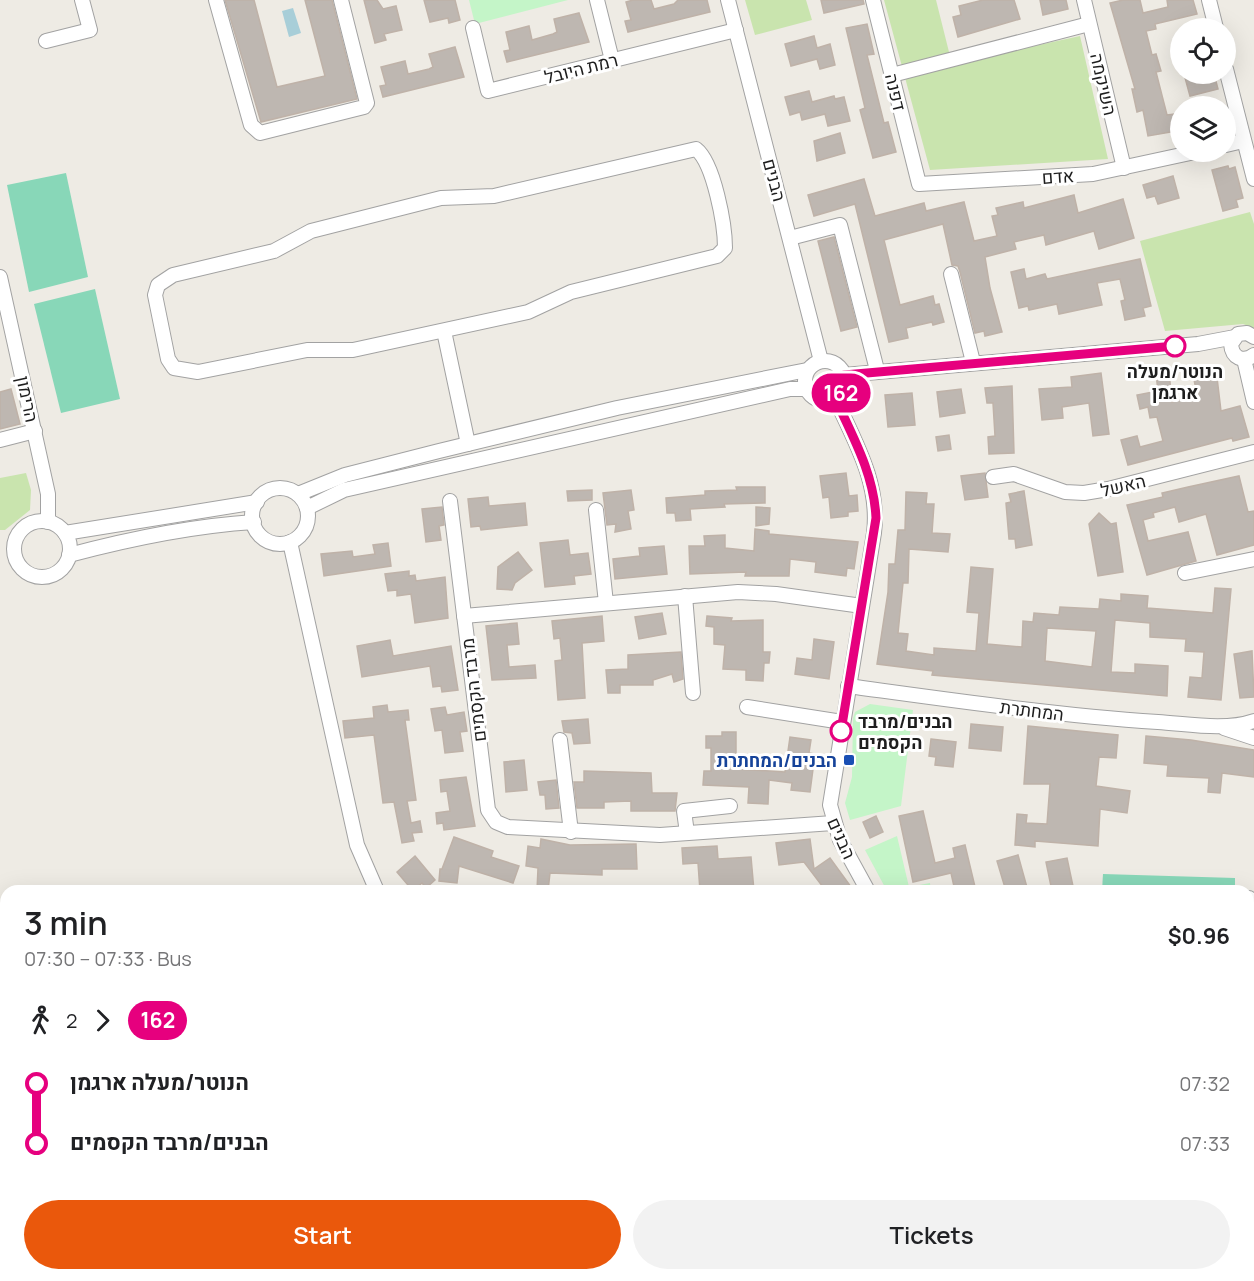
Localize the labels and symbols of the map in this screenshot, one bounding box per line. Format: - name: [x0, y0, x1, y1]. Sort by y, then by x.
- street label: רמת היובל: [542, 47, 620, 89]
- street label: השיקמה: [1085, 50, 1123, 118]
- street label: דפנה: [880, 71, 912, 113]
- street label: הבנים: [758, 156, 792, 204]
- street label: אדם: [1041, 163, 1075, 189]
- marker: הנוטר/מעלה ארגמן: [1164, 335, 1186, 357]
- place label: הנוטר/מעלה ארגמן: [1127, 359, 1223, 404]
- street label: הרימון: [11, 374, 45, 424]
- line badge: 162: [806, 374, 876, 412]
- street label: האשל: [1098, 468, 1148, 502]
- street label: מרבד הקסמים: [455, 637, 491, 743]
- street label: המחתרת: [999, 694, 1065, 726]
- place label: הבנים/מרבד הקסמים: [858, 709, 953, 754]
- marker: הבנים/מרבד הקסמים: [830, 720, 852, 742]
- place label: הבנים/המחתרת: [717, 748, 837, 772]
- marker: הבנים/המחתרת: [842, 753, 856, 767]
- street label: הבנים: [822, 813, 862, 863]

